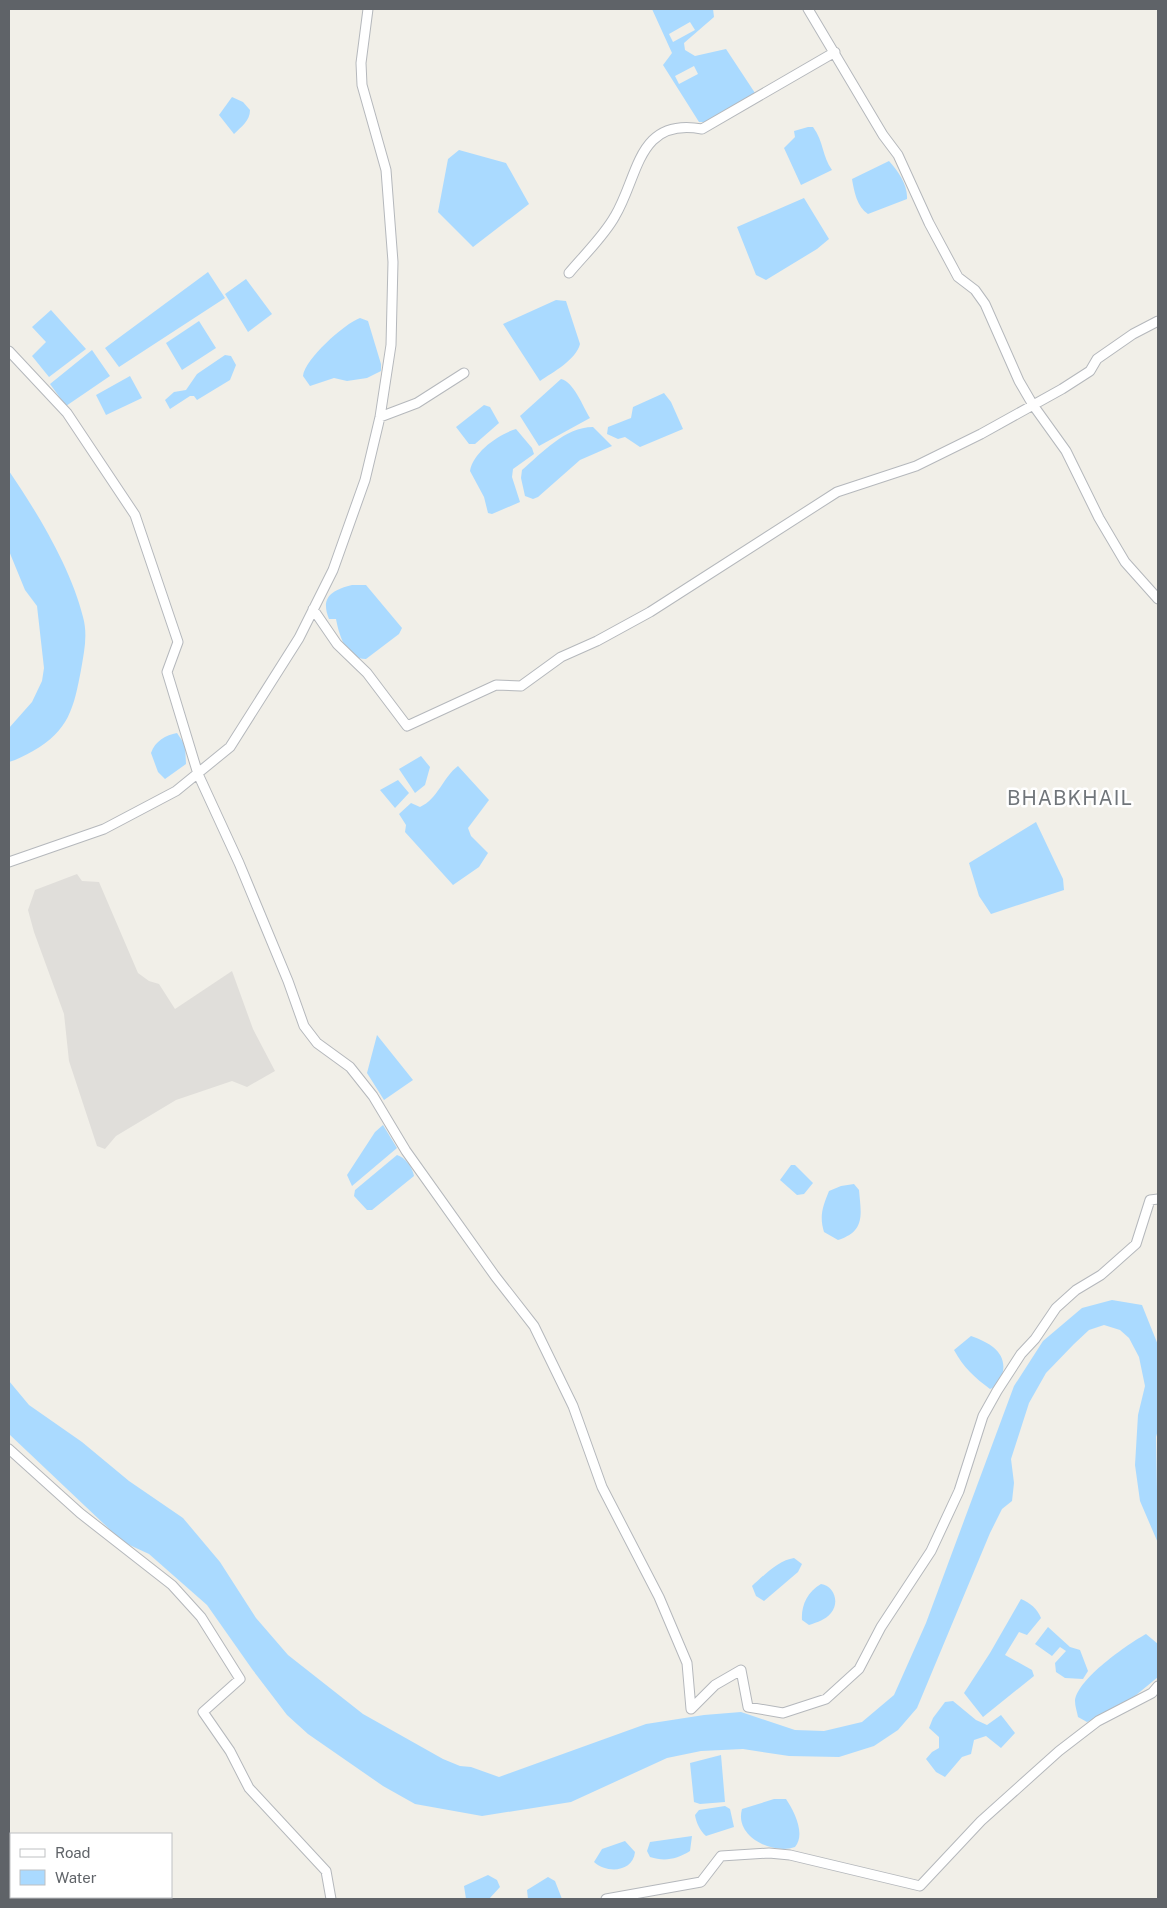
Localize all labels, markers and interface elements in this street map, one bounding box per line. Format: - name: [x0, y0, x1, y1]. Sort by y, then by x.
- district label: BHABKHAIL: [1007, 786, 1133, 810]
- legend: [10, 1833, 172, 1898]
- text: Road: [55, 1844, 91, 1861]
- text: Water: [55, 1869, 97, 1886]

